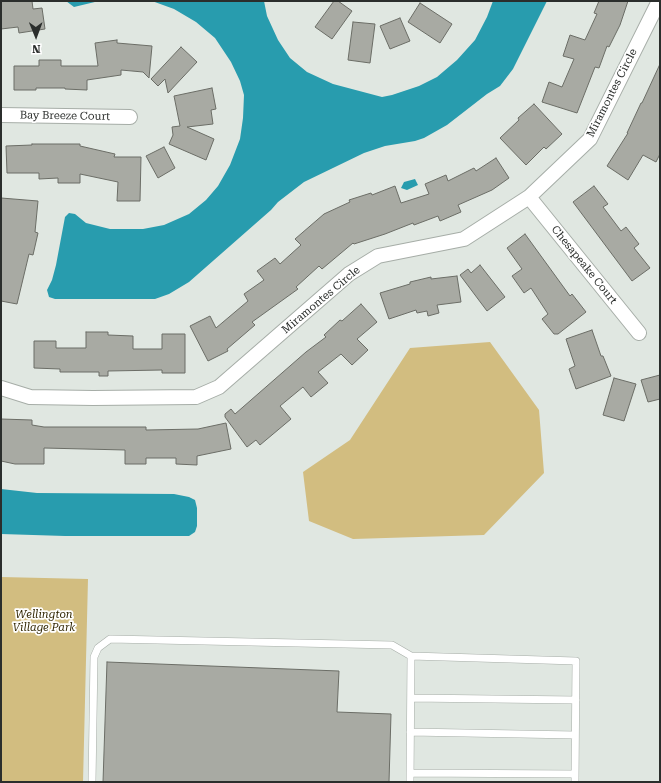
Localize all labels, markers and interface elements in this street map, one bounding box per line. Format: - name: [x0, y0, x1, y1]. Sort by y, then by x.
- north arrow: [16, 16, 56, 56]
- text: N: [32, 42, 41, 55]
- street label: Miramontes Circle: [584, 46, 640, 140]
- street label: Bay Breeze Court: [20, 109, 110, 123]
- street label: Chesapeake Court: [548, 223, 620, 307]
- street label: Miramontes Circle: [279, 264, 363, 336]
- park label: Wellington Village Park: [13, 608, 75, 634]

